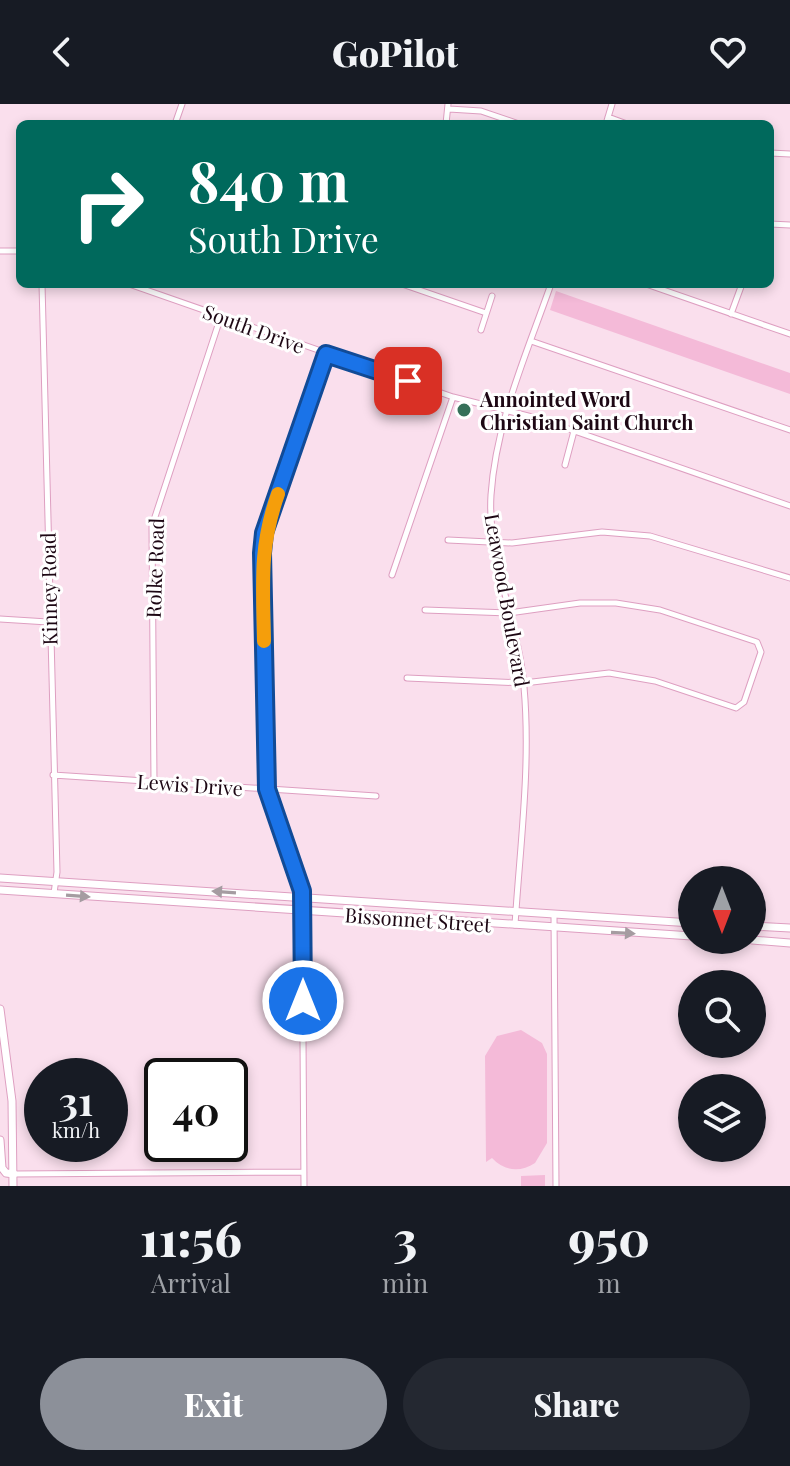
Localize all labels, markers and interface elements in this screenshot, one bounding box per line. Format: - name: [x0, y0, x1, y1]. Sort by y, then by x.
- text: GoPilot: [332, 28, 458, 76]
- icon: back: [40, 30, 84, 74]
- icon: heart: [706, 30, 750, 74]
- text: 840 m: [188, 142, 349, 217]
- icon: right: [56, 152, 160, 256]
- text: South Drive: [188, 214, 379, 262]
- street label: South Drive: [200, 297, 308, 359]
- pin: [374, 347, 442, 415]
- icon: arrive: [386, 359, 430, 403]
- place label: Annointed Word Christian Saint Church: [479, 385, 693, 435]
- marker: Annointed Word Christian Saint Church: [455, 401, 473, 419]
- street label: Leawood Boulevard: [479, 511, 537, 689]
- street label: Rolke Road: [139, 517, 169, 619]
- street label: Kinney Road: [34, 532, 62, 646]
- street label: Lewis Drive: [136, 767, 244, 801]
- north arrow: [678, 866, 766, 954]
- map controls: [678, 866, 766, 1162]
- one-way arrow: [211, 885, 236, 898]
- one-way arrow: [66, 890, 91, 903]
- street label: Bissonnet Street: [344, 900, 493, 938]
- one-way arrow: [610, 927, 636, 940]
- position arrow: [261, 959, 345, 1043]
- button: search: [678, 970, 766, 1058]
- speed limit sign: 40: [144, 1058, 248, 1162]
- text: 31: [59, 1073, 93, 1126]
- button: layers: [678, 1074, 766, 1162]
- text: km/h: [52, 1116, 100, 1143]
- text: 11:56: [140, 1205, 242, 1269]
- text: 3: [393, 1205, 417, 1269]
- text: 950: [568, 1205, 650, 1269]
- text: Arrival: [151, 1265, 231, 1300]
- text: min: [382, 1265, 428, 1300]
- text: m: [598, 1265, 621, 1300]
- button: Exit: [40, 1358, 387, 1450]
- button: Share: [403, 1358, 750, 1450]

